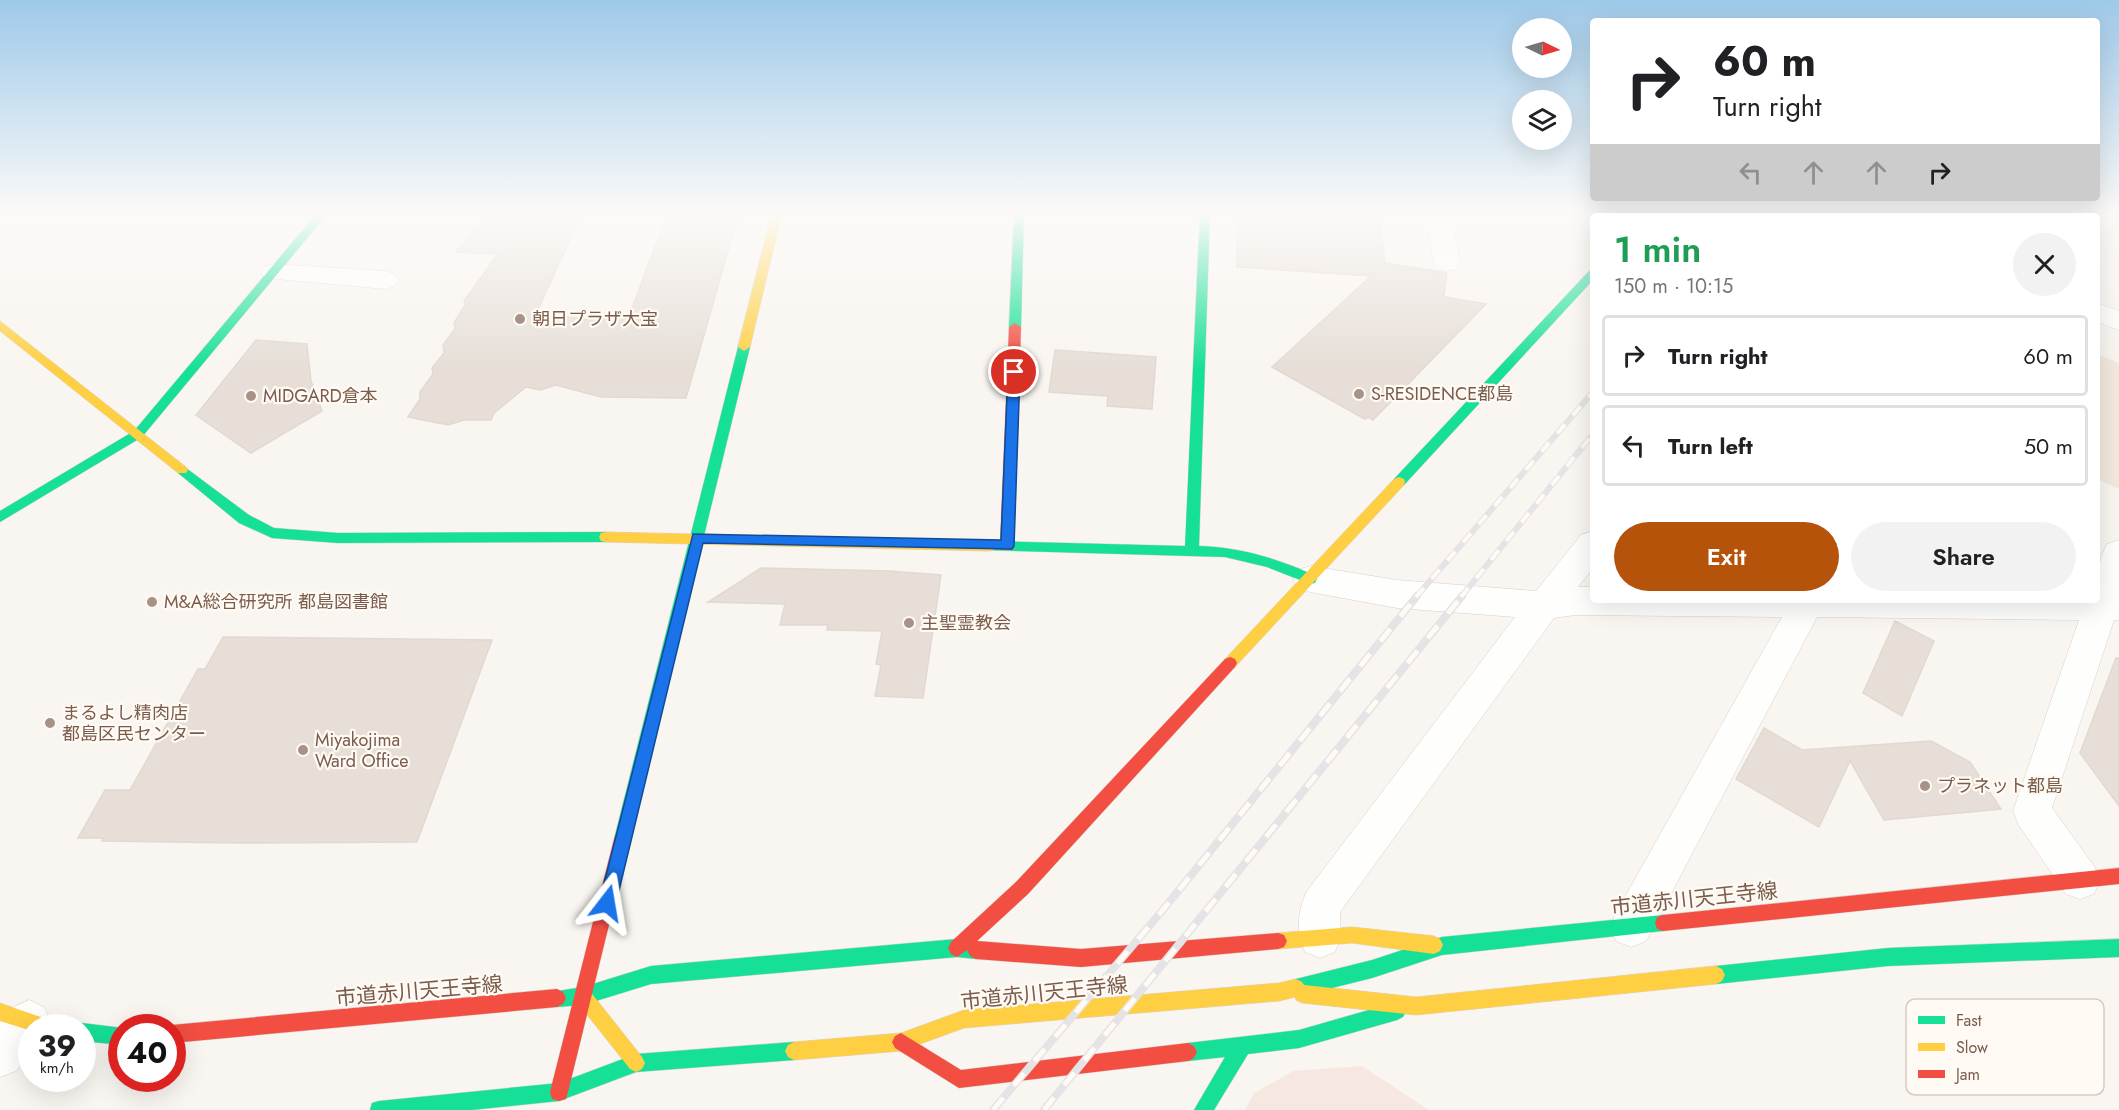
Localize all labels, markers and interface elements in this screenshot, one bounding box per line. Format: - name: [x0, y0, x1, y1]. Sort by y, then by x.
- north arrow: [1512, 18, 1572, 78]
- map controls: [1512, 18, 1572, 150]
- text: 60 m: [1713, 31, 1816, 92]
- icon: right: [1614, 42, 1692, 120]
- text: Turn right: [1713, 87, 1821, 126]
- button: layers: [1512, 90, 1572, 150]
- icon: left: [1734, 156, 1767, 189]
- icon: ahead: [1797, 156, 1830, 189]
- icon: ahead: [1860, 156, 1893, 189]
- icon: right: [1923, 156, 1956, 189]
- text: 1 min: [1614, 223, 1701, 275]
- button: close: [2013, 233, 2076, 296]
- text: 150 m · 10:15: [1614, 272, 1733, 301]
- place label: 朝日プラザ大宝: [532, 306, 658, 332]
- marker: 朝日プラザ大宝: [513, 312, 527, 326]
- icon: right: [1617, 339, 1650, 372]
- text: Turn right: [1668, 340, 1768, 372]
- text: 60 m: [2023, 340, 2073, 372]
- pin: [988, 346, 1039, 397]
- icon: arrive: [997, 355, 1030, 388]
- place label: S-RESIDENCE都島: [1371, 381, 1513, 407]
- place label: MIDGARD倉本: [263, 383, 378, 409]
- marker: S-RESIDENCE都島: [1352, 387, 1366, 401]
- marker: MIDGARD倉本: [244, 389, 258, 403]
- icon: left: [1617, 429, 1650, 462]
- text: Turn left: [1668, 430, 1753, 462]
- text: 50 m: [2024, 430, 2073, 462]
- button: Exit: [1614, 522, 1839, 591]
- button: Share: [1851, 522, 2076, 591]
- place label: M&A総合研究所 都島図書館: [164, 589, 388, 615]
- marker: M&A総合研究所 都島図書館: [145, 595, 159, 609]
- place label: 主聖霊教会: [921, 610, 1011, 636]
- marker: 主聖霊教会: [902, 616, 916, 630]
- place label: まるよし精肉店 都島区民センター: [62, 700, 206, 747]
- marker: まるよし精肉店 都島区民センター: [43, 716, 57, 730]
- place label: Miyakojima Ward Office: [315, 727, 409, 774]
- marker: Miyakojima Ward Office: [296, 743, 310, 757]
- place label: プラネット都島: [1937, 773, 2063, 799]
- marker: プラネット都島: [1918, 779, 1932, 793]
- position arrow: [575, 871, 639, 935]
- street label: 市道赤川天王寺線: [1609, 875, 1779, 923]
- street label: 市道赤川天王寺線: [334, 969, 504, 1013]
- street label: 市道赤川天王寺線: [959, 969, 1129, 1017]
- legend: [1906, 999, 2104, 1095]
- text: Fast: [1956, 1009, 1982, 1032]
- speed limit sign: 40: [108, 1014, 186, 1092]
- text: 39: [38, 1024, 76, 1067]
- text: Slow: [1956, 1036, 1988, 1059]
- text: km/h: [40, 1057, 74, 1079]
- text: Jam: [1954, 1063, 1980, 1086]

